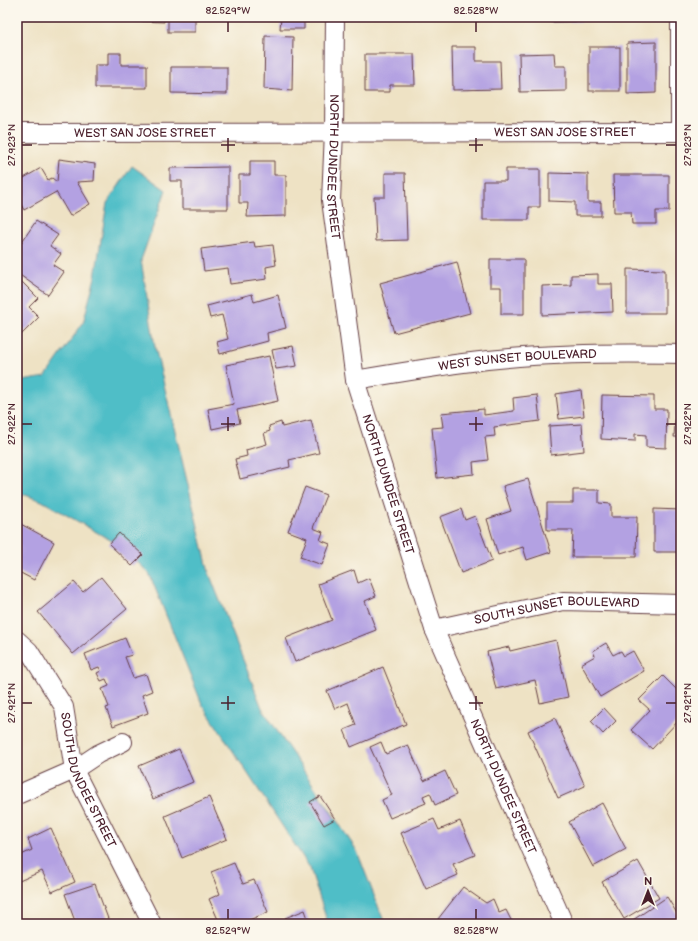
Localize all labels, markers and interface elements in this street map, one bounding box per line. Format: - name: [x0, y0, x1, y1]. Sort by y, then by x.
- text: 82.529°W: [206, 5, 250, 17]
- text: 82.528°W: [454, 5, 498, 17]
- street label: NORTH DUNDEE STREET: [323, 94, 344, 241]
- text: 27.923°N: [6, 124, 18, 166]
- text: 27.923°N: [682, 124, 694, 166]
- street label: WEST SAN JOSE STREET: [74, 125, 217, 140]
- street label: WEST SAN JOSE STREET: [494, 125, 637, 140]
- street label: WEST SUNSET BOULEVARD: [437, 346, 597, 374]
- text: 27.922°N: [6, 403, 18, 445]
- text: 27.922°N: [682, 403, 694, 445]
- street label: NORTH DUNDEE STREET: [359, 412, 418, 557]
- street label: SOUTH SUNSET BOULEVARD: [473, 593, 640, 628]
- text: 27.921°N: [6, 683, 18, 723]
- text: 27.921°N: [682, 683, 694, 723]
- street label: SOUTH DUNDEE STREET: [57, 711, 120, 851]
- street label: NORTH DUNDEE STREET: [467, 717, 540, 857]
- north arrow: [628, 871, 668, 911]
- text: N: [644, 875, 652, 888]
- text: 82.529°W: [206, 925, 250, 937]
- text: 82.528°W: [454, 925, 498, 937]

